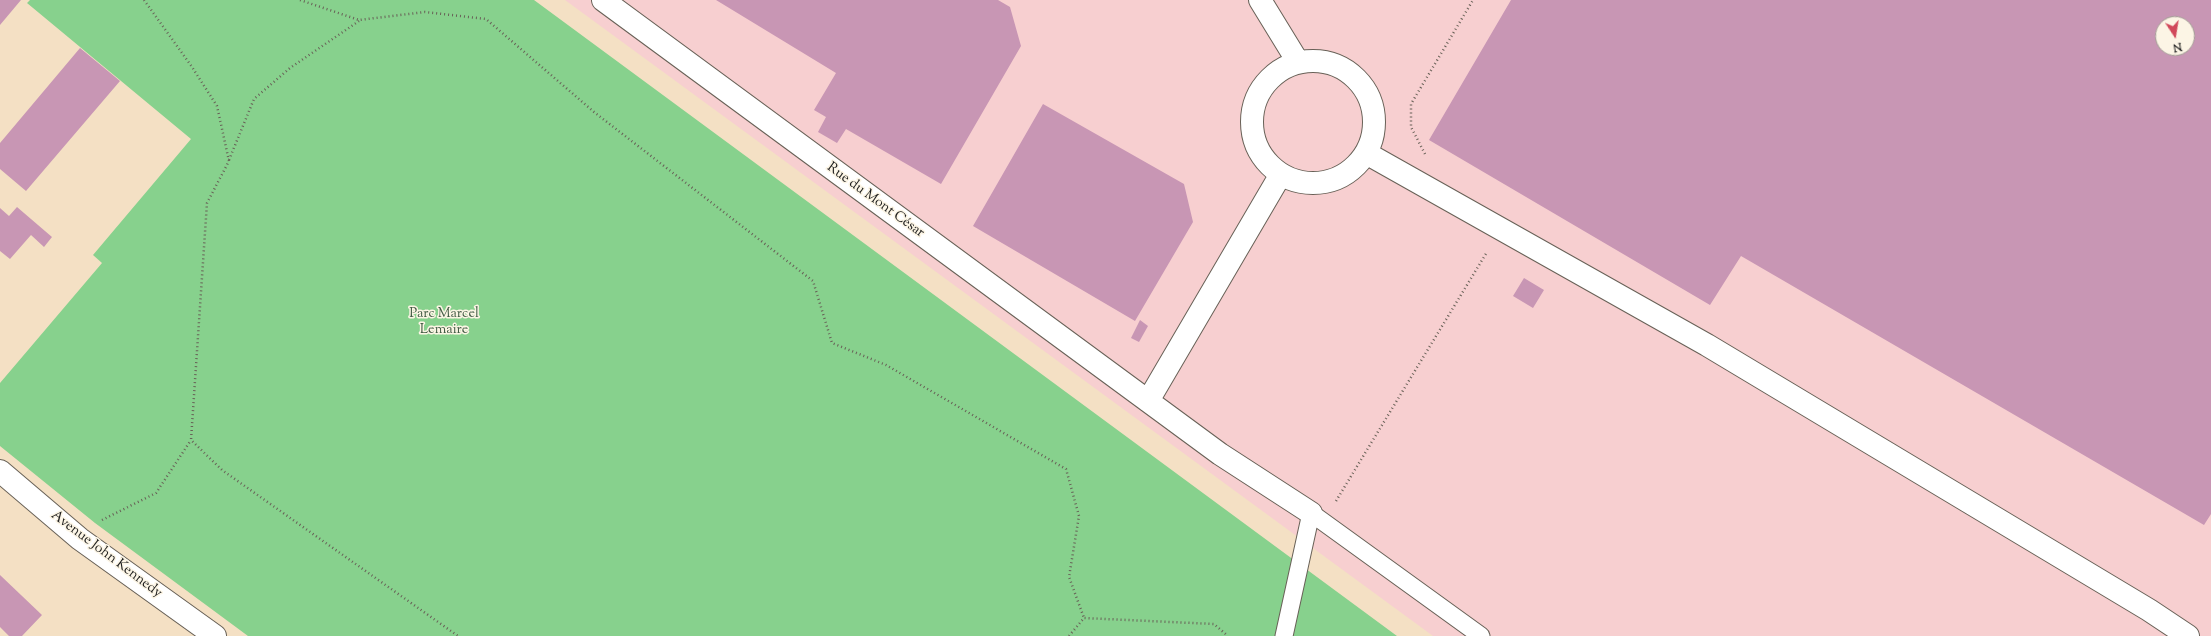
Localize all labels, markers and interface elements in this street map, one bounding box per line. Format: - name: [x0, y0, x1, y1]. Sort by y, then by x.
- north arrow: [2155, 16, 2195, 56]
- text: N: [2171, 38, 2183, 55]
- street label: Rue du Mont César: [823, 160, 927, 242]
- park label: Parc Marcel Lemaire: [409, 307, 479, 340]
- street label: Avenue John Kennedy: [47, 508, 165, 602]

